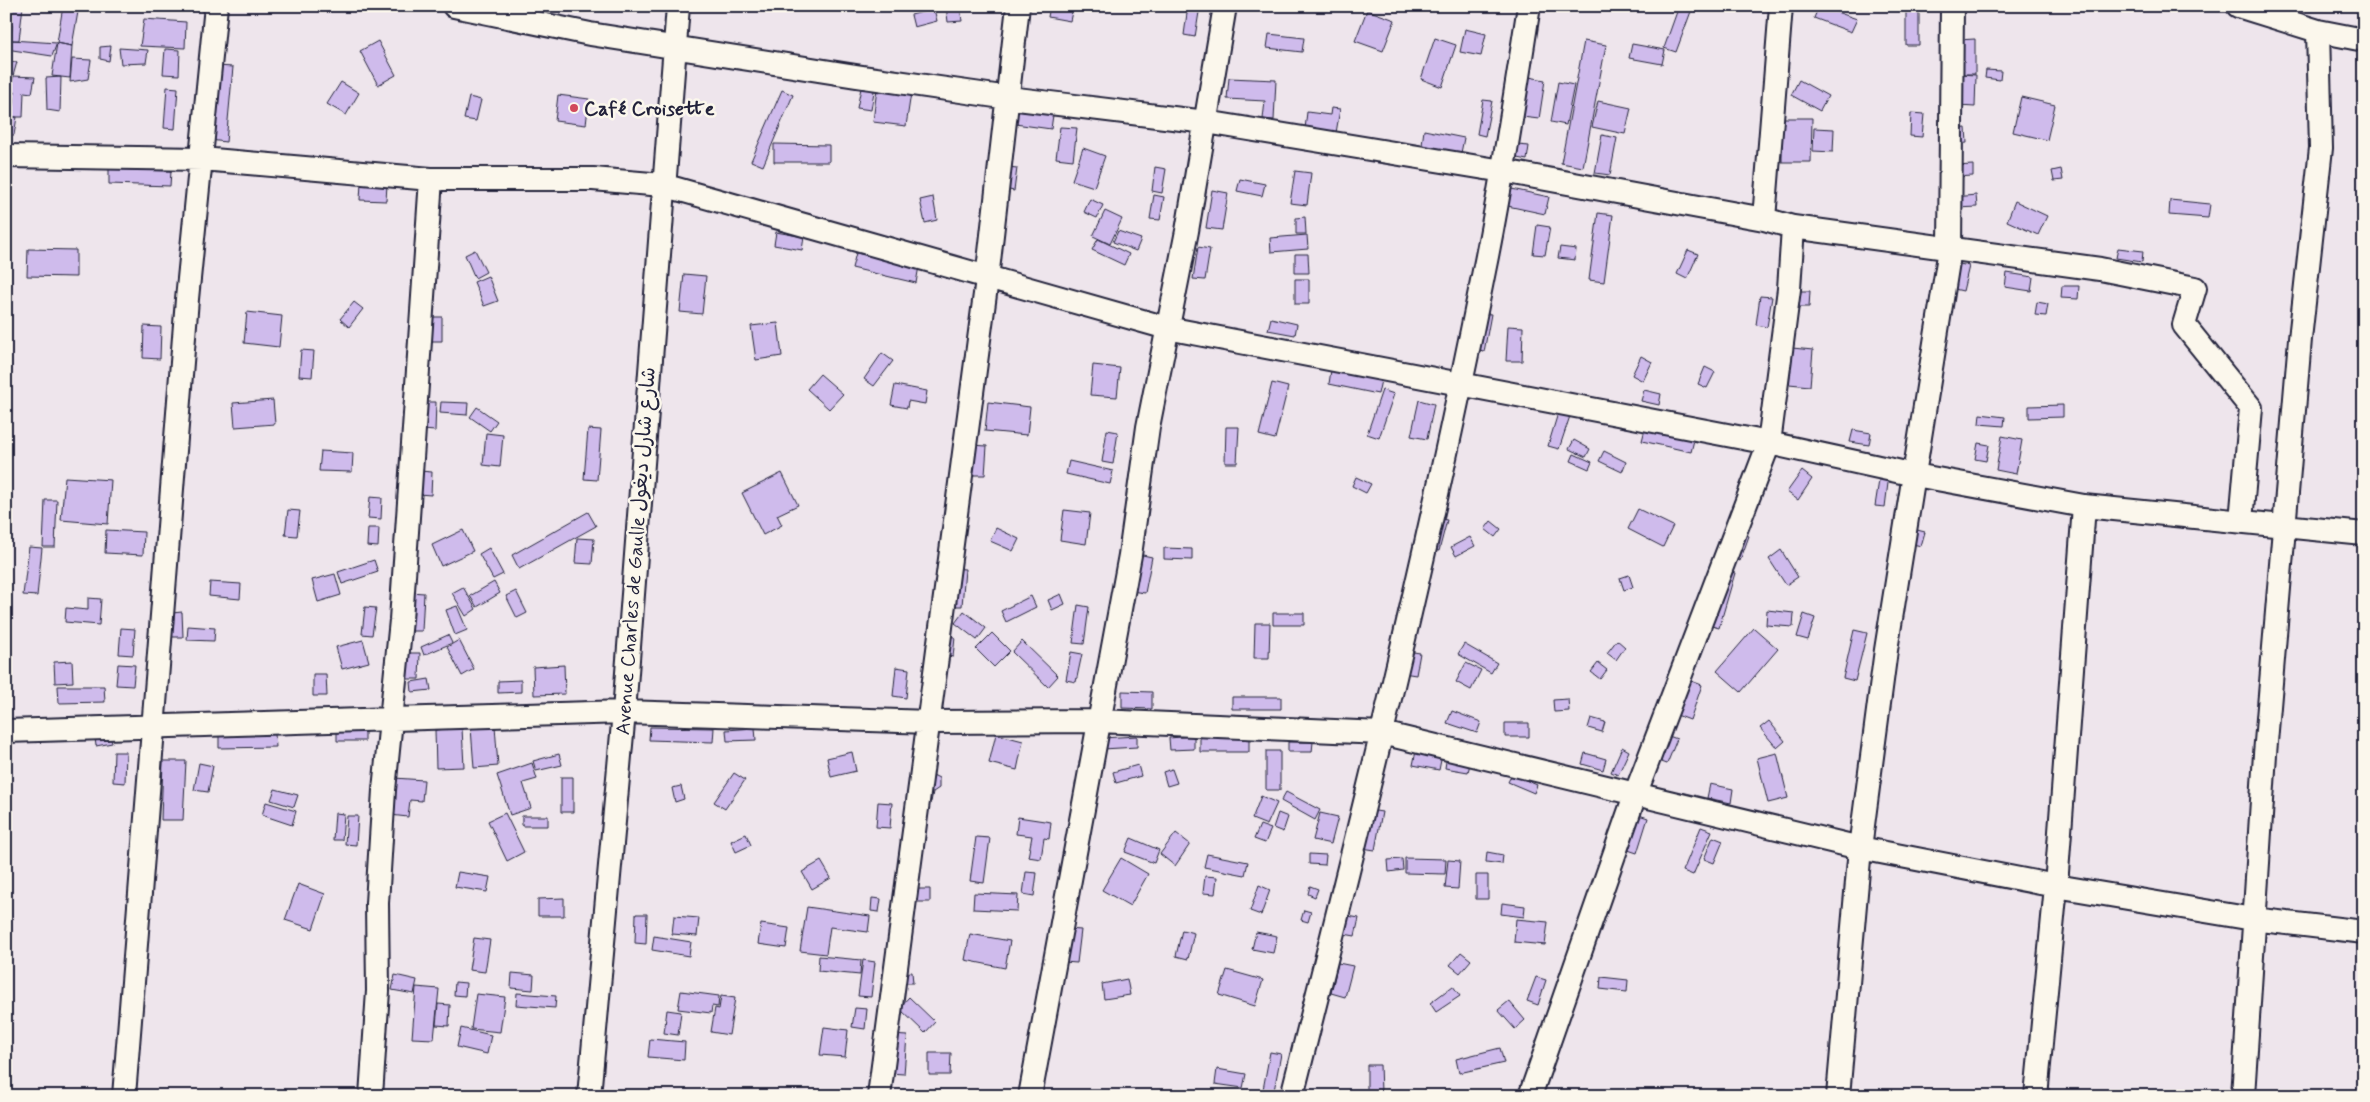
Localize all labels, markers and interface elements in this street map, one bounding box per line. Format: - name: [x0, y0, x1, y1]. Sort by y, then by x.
- place label: Café Croisette: [584, 96, 715, 123]
- marker: Café Croisette: [568, 102, 580, 114]
- street label: Avenue Charles de Gaulle شارع شارل ديغول: [610, 366, 663, 736]

